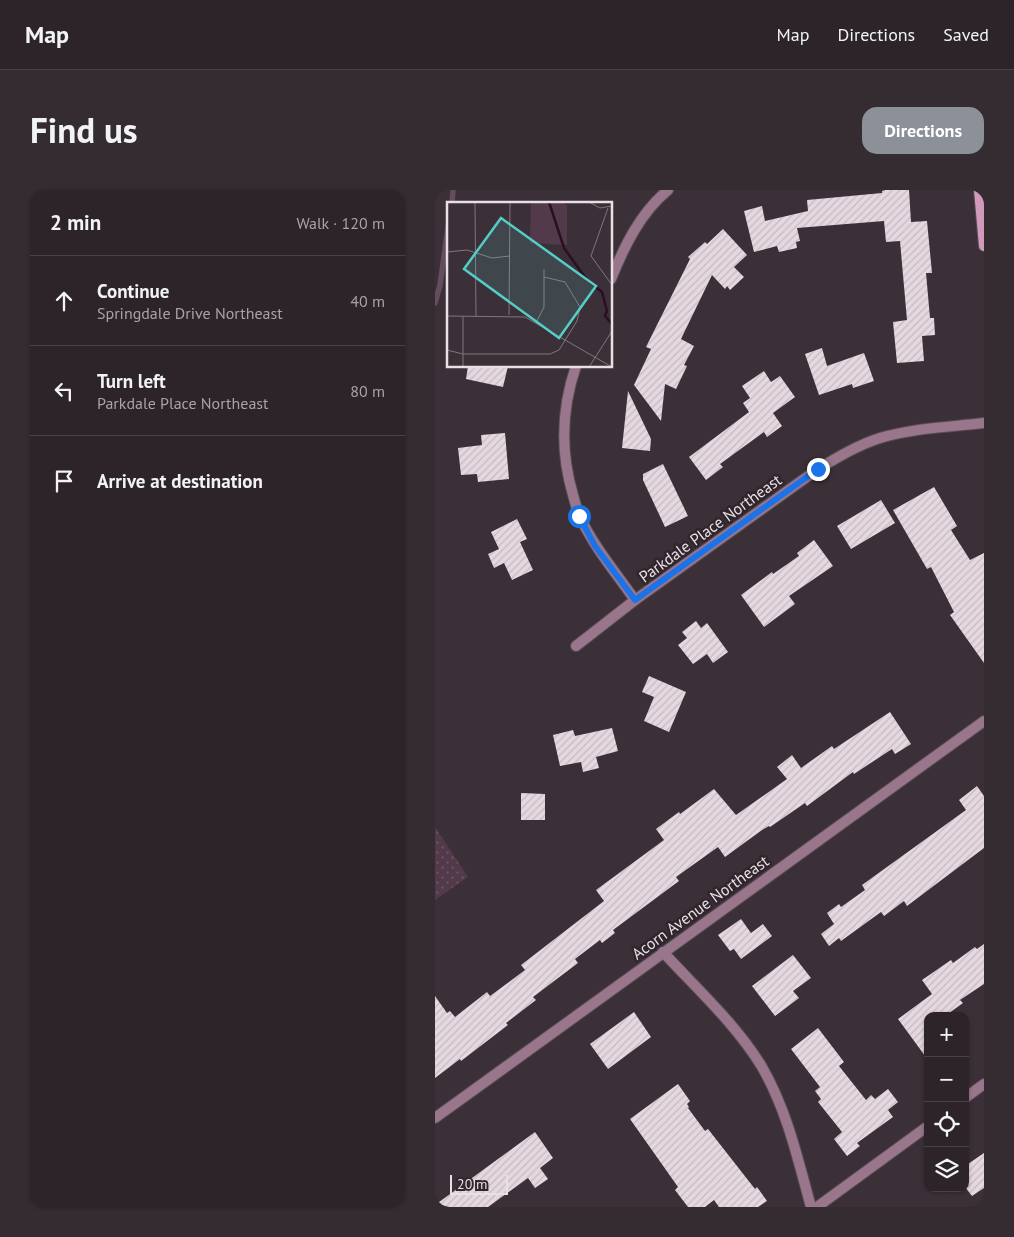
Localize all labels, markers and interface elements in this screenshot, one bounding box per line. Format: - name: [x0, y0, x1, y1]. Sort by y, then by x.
- text: Map: [25, 19, 69, 50]
- text: Map: [777, 23, 809, 46]
- text: Directions: [837, 23, 915, 46]
- text: Saved: [943, 23, 989, 46]
- text: Find us: [30, 107, 138, 153]
- button: Directions: [862, 107, 984, 154]
- inset map: [447, 202, 613, 368]
- text: 2 min: [50, 209, 101, 236]
- text: Walk · 120 m: [296, 213, 385, 233]
- text: Continue: [97, 279, 169, 303]
- icon: ahead: [50, 287, 78, 315]
- text: 40 m: [350, 291, 385, 311]
- text: Springdale Drive Northeast: [97, 303, 283, 323]
- text: Turn left: [97, 369, 166, 393]
- icon: left: [50, 377, 78, 405]
- text: 80 m: [350, 381, 385, 401]
- text: Parkdale Place Northeast: [97, 393, 269, 413]
- route end: [807, 458, 830, 481]
- icon: arrive: [50, 467, 78, 495]
- text: Arrive at destination: [97, 469, 263, 493]
- street label: Parkdale Place Northeast: [635, 469, 786, 586]
- route start: [568, 505, 591, 528]
- street label: Acorn Avenue Northeast: [628, 850, 773, 963]
- map controls: [924, 1012, 969, 1192]
- button: +: [924, 1012, 969, 1057]
- button: −: [924, 1057, 969, 1102]
- button: locate: [924, 1102, 969, 1147]
- button: layers: [924, 1147, 969, 1192]
- scale bar: [450, 1172, 507, 1195]
- text: 20 m: [457, 1175, 487, 1193]

